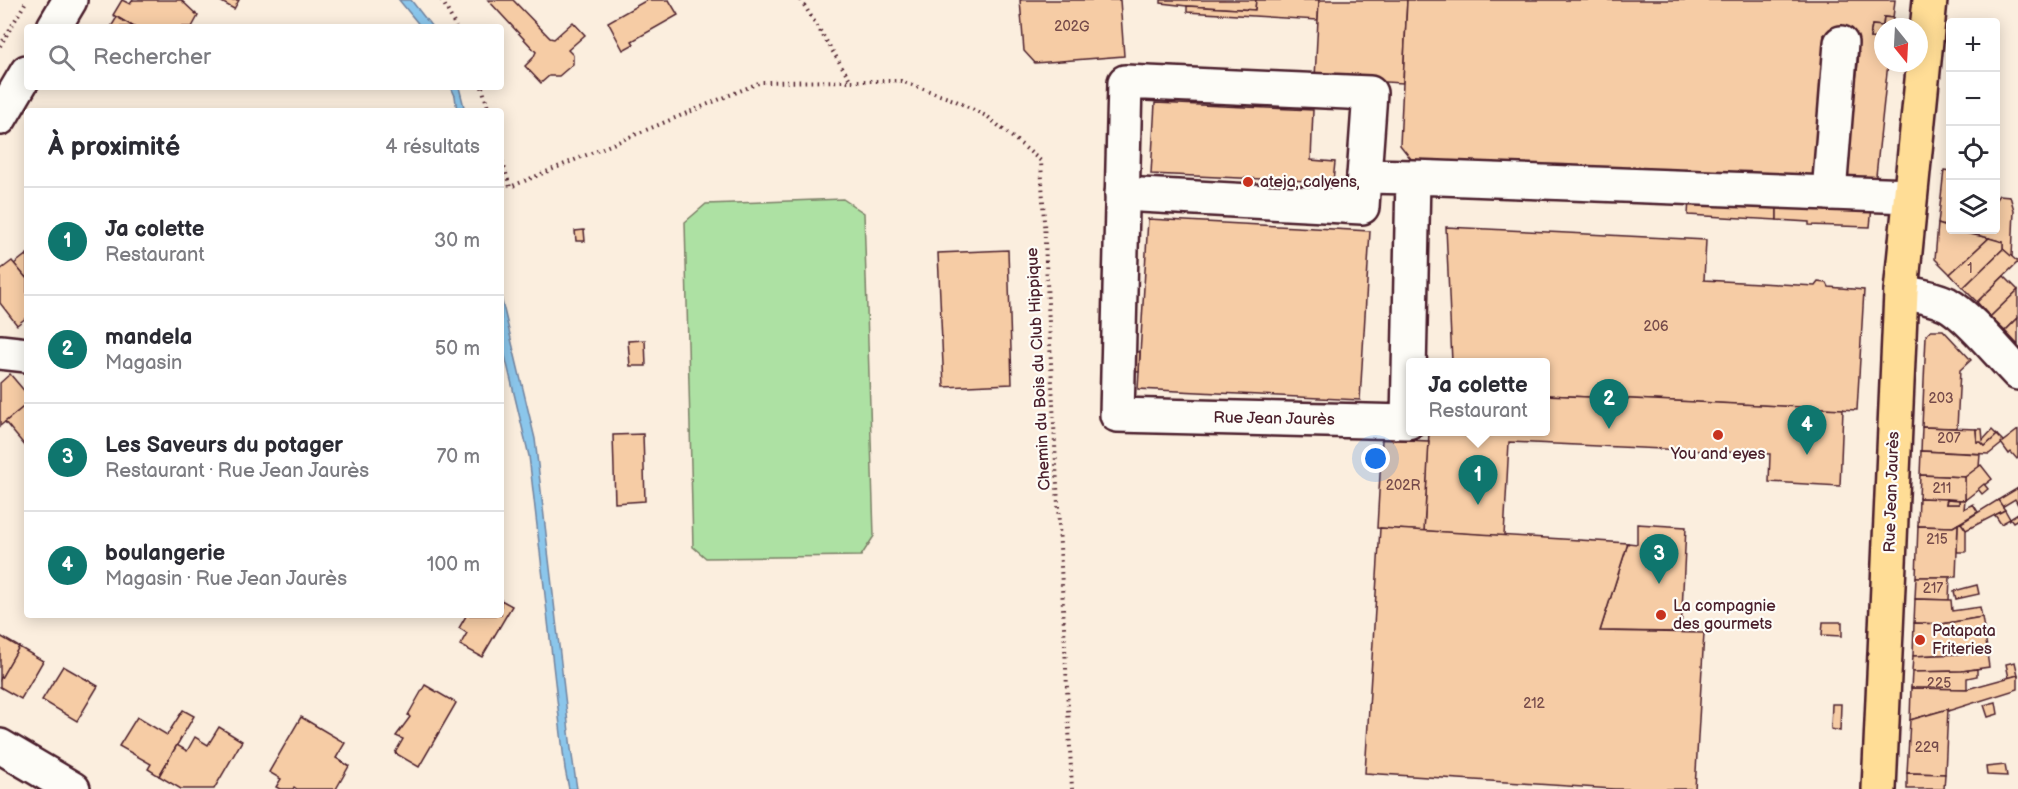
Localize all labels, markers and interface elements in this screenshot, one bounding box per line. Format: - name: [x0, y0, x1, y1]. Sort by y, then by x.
- house number: 202G: [1054, 18, 1090, 35]
- north arrow: [1874, 18, 1928, 72]
- map controls: [1946, 18, 2000, 234]
- button: +: [1946, 18, 2000, 72]
- search box: [24, 24, 504, 90]
- icon: search: [45, 41, 78, 74]
- text: Rechercher: [93, 44, 211, 71]
- button: −: [1946, 72, 2000, 126]
- button: locate: [1946, 126, 2000, 180]
- text: À proximité: [48, 132, 180, 163]
- text: 4 résultats: [385, 135, 480, 159]
- place label: ateja, calyens,: [1260, 173, 1360, 192]
- marker: ateja, calyens,: [1241, 175, 1255, 189]
- button: layers: [1946, 180, 2000, 234]
- text: Ja colette: [105, 216, 204, 243]
- text: 1: [63, 229, 72, 253]
- text: 30 m: [434, 229, 480, 253]
- text: Restaurant: [105, 243, 205, 267]
- street label: Chemin du Bois du Club Hippique: [1023, 246, 1055, 491]
- house number: 1: [1967, 260, 1973, 277]
- house number: 206: [1643, 318, 1669, 335]
- text: mandela: [105, 324, 192, 351]
- text: 2: [62, 337, 73, 361]
- text: 50 m: [435, 337, 480, 361]
- text: Magasin: [105, 351, 182, 375]
- popup: [1406, 358, 1550, 436]
- text: Ja colette: [1428, 372, 1528, 399]
- pin: 2: [1590, 380, 1628, 429]
- house number: 203: [1928, 390, 1954, 407]
- text: Restaurant: [1428, 399, 1528, 423]
- pin: 4: [1788, 406, 1826, 455]
- street label: Rue Jean Jaurès: [1213, 408, 1335, 430]
- marker: You and eyes: [1711, 428, 1725, 442]
- house number: 207: [1937, 430, 1961, 447]
- street label: Rue Jean Jaurès: [1880, 431, 1904, 553]
- text: Les Saveurs du potager: [105, 432, 343, 459]
- your location: [1361, 444, 1390, 473]
- text: 3: [62, 445, 73, 469]
- text: 70 m: [436, 445, 480, 469]
- place label: You and eyes: [1670, 445, 1765, 464]
- pin: 1: [1458, 456, 1498, 505]
- text: Restaurant · Rue Jean Jaurès: [105, 459, 369, 483]
- house number: 202R: [1386, 477, 1420, 494]
- house number: 211: [1933, 480, 1951, 497]
- house number: 215: [1926, 531, 1948, 548]
- pin: 3: [1640, 534, 1678, 584]
- text: boulangerie: [105, 540, 225, 567]
- text: 4: [62, 553, 73, 577]
- text: 100 m: [427, 553, 480, 577]
- text: Magasin · Rue Jean Jaurès: [105, 567, 347, 591]
- house number: 217: [1923, 580, 1943, 597]
- place label: La compagnie des gourmets: [1673, 597, 1776, 634]
- marker: La compagnie des gourmets: [1654, 608, 1668, 622]
- place label: Patapata Friteries: [1932, 622, 1996, 659]
- marker: Patapata Friteries: [1913, 633, 1927, 647]
- house number: 225: [1927, 675, 1951, 692]
- house number: 212: [1523, 695, 1546, 712]
- house number: 229: [1915, 739, 1939, 756]

